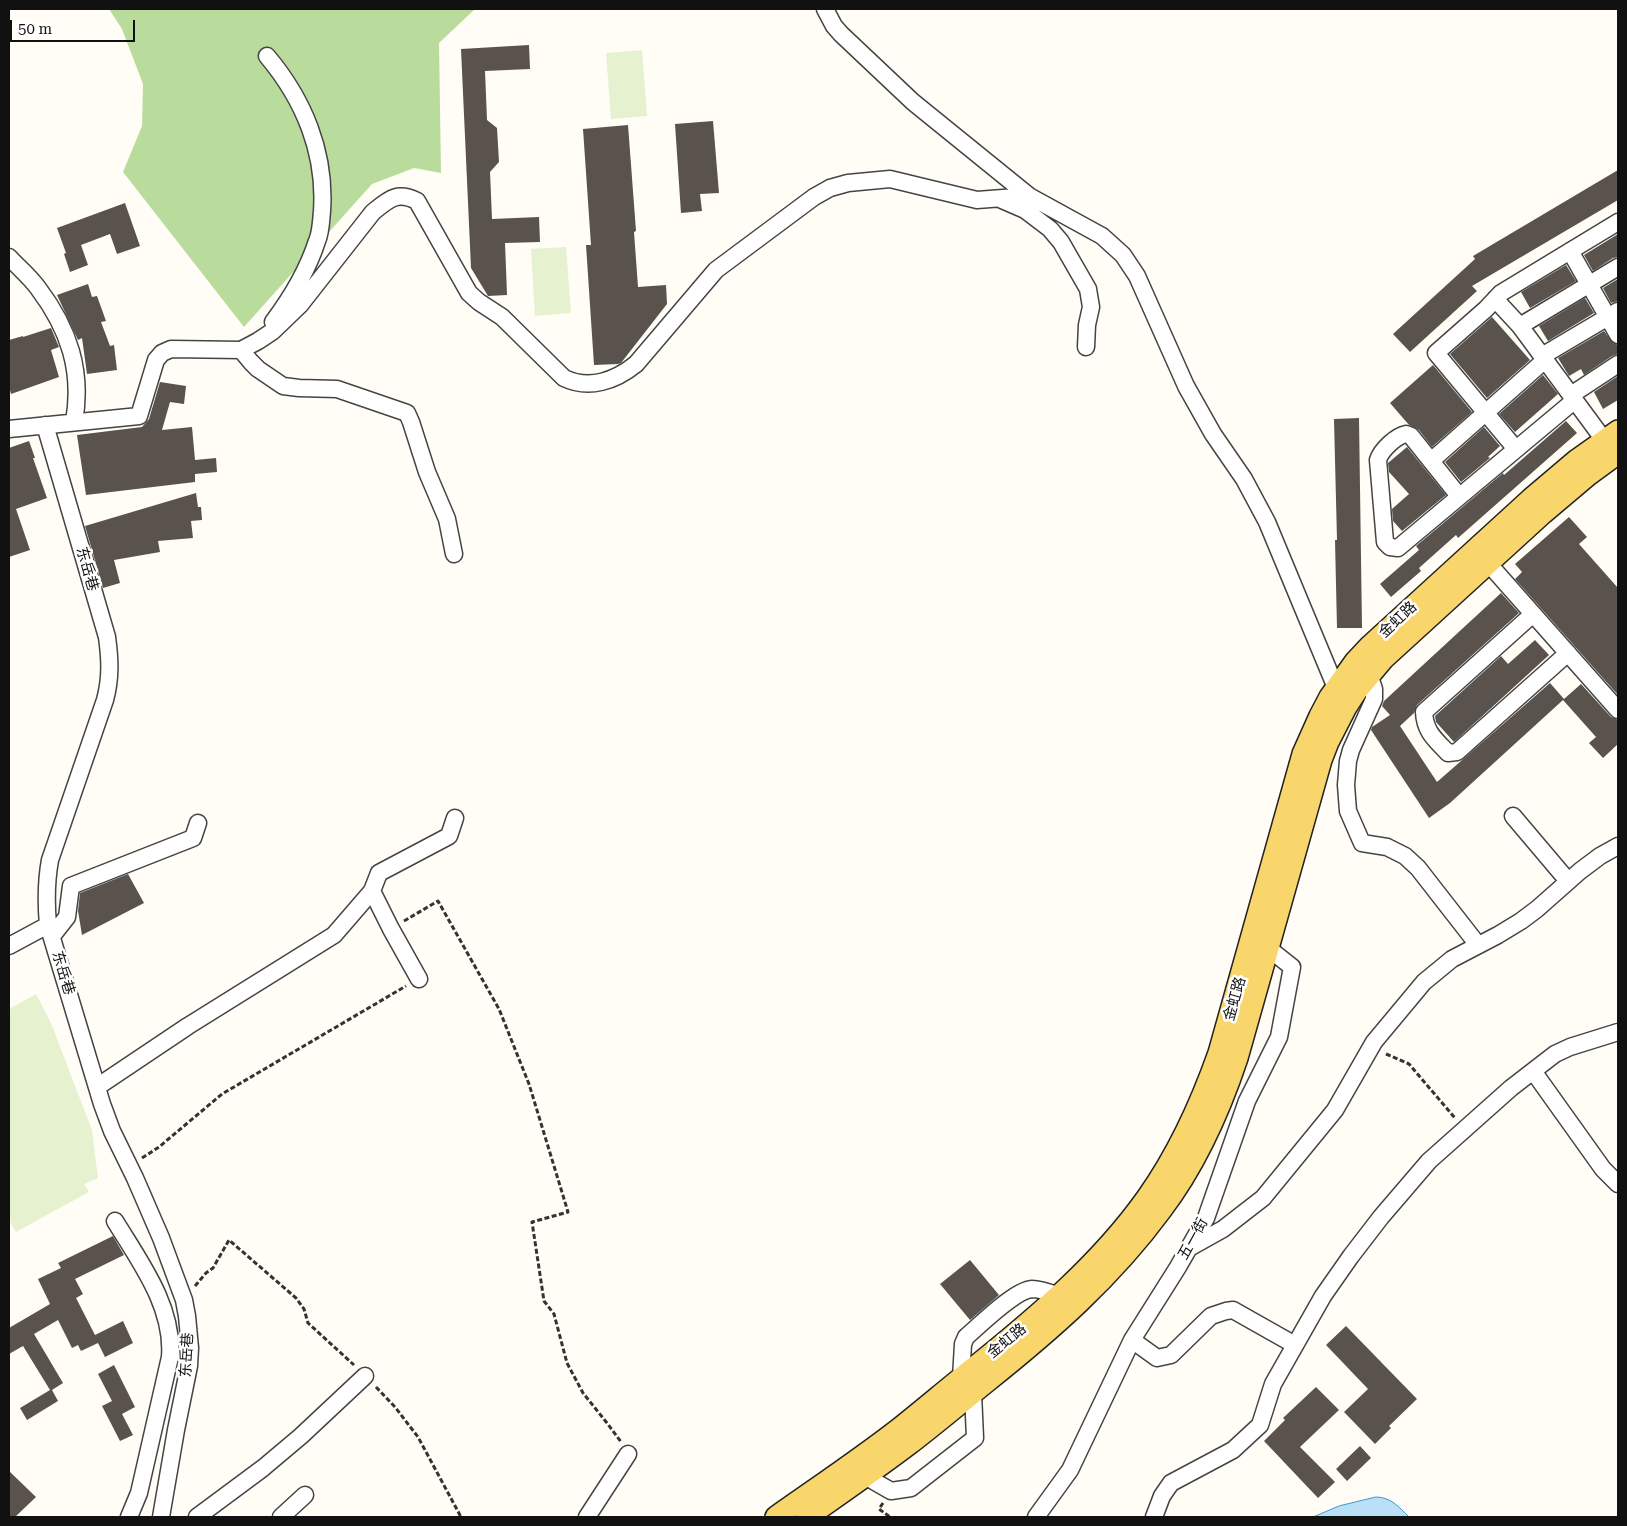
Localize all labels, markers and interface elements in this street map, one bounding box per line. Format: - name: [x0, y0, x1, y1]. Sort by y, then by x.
- scale bar: [12, 10, 138, 42]
- text: 50 m: [18, 20, 52, 38]
- street label: 东岳巷: [72, 545, 102, 593]
- street label: 金虹路: [1375, 598, 1421, 642]
- street label: 东岳巷: [48, 949, 78, 997]
- street label: 金虹路: [1220, 975, 1250, 1023]
- street label: 五一街: [1174, 1215, 1212, 1263]
- street label: 金虹路: [984, 1320, 1030, 1362]
- street label: 东岳巷: [177, 1332, 197, 1378]

